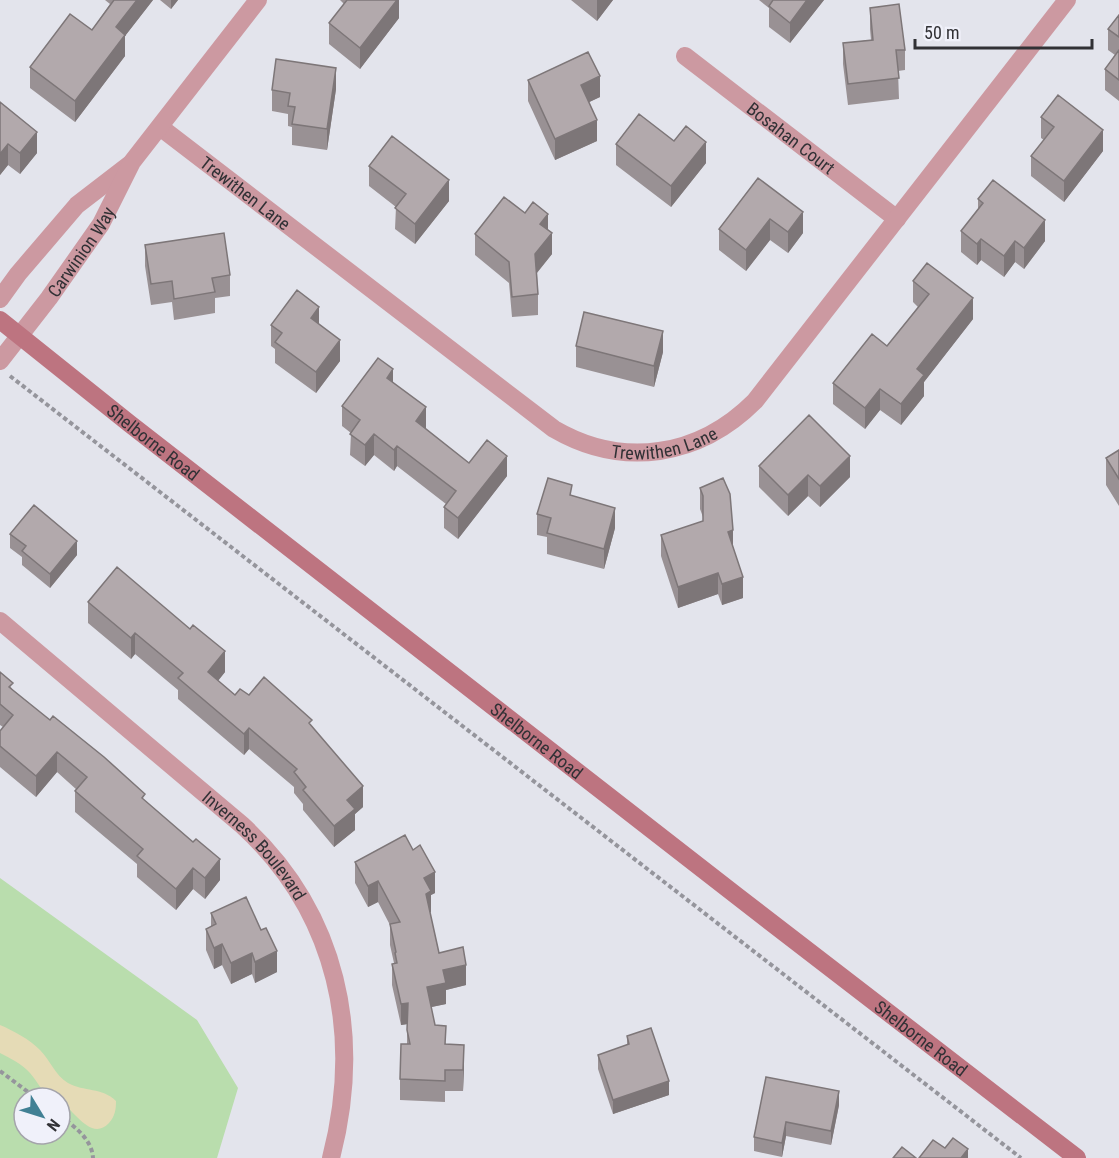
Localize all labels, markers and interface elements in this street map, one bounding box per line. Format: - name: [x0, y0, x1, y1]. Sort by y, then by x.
- scale bar: [915, 12, 1092, 50]
- text: 50 m: [924, 22, 959, 43]
- street label: Bosahan Court: [743, 97, 839, 178]
- street label: Trewithen Lane: [196, 152, 295, 234]
- street label: Carwinion Way: [43, 203, 119, 301]
- street label: Shelborne Road: [103, 399, 204, 485]
- street label: Trewithen Lane: [610, 422, 721, 463]
- street label: Shelborne Road: [487, 698, 587, 783]
- street label: Inverness Boulevard: [199, 786, 311, 904]
- street label: Shelborne Road: [871, 996, 972, 1080]
- north arrow: [12, 1086, 72, 1146]
- text: N: [43, 1115, 64, 1135]

